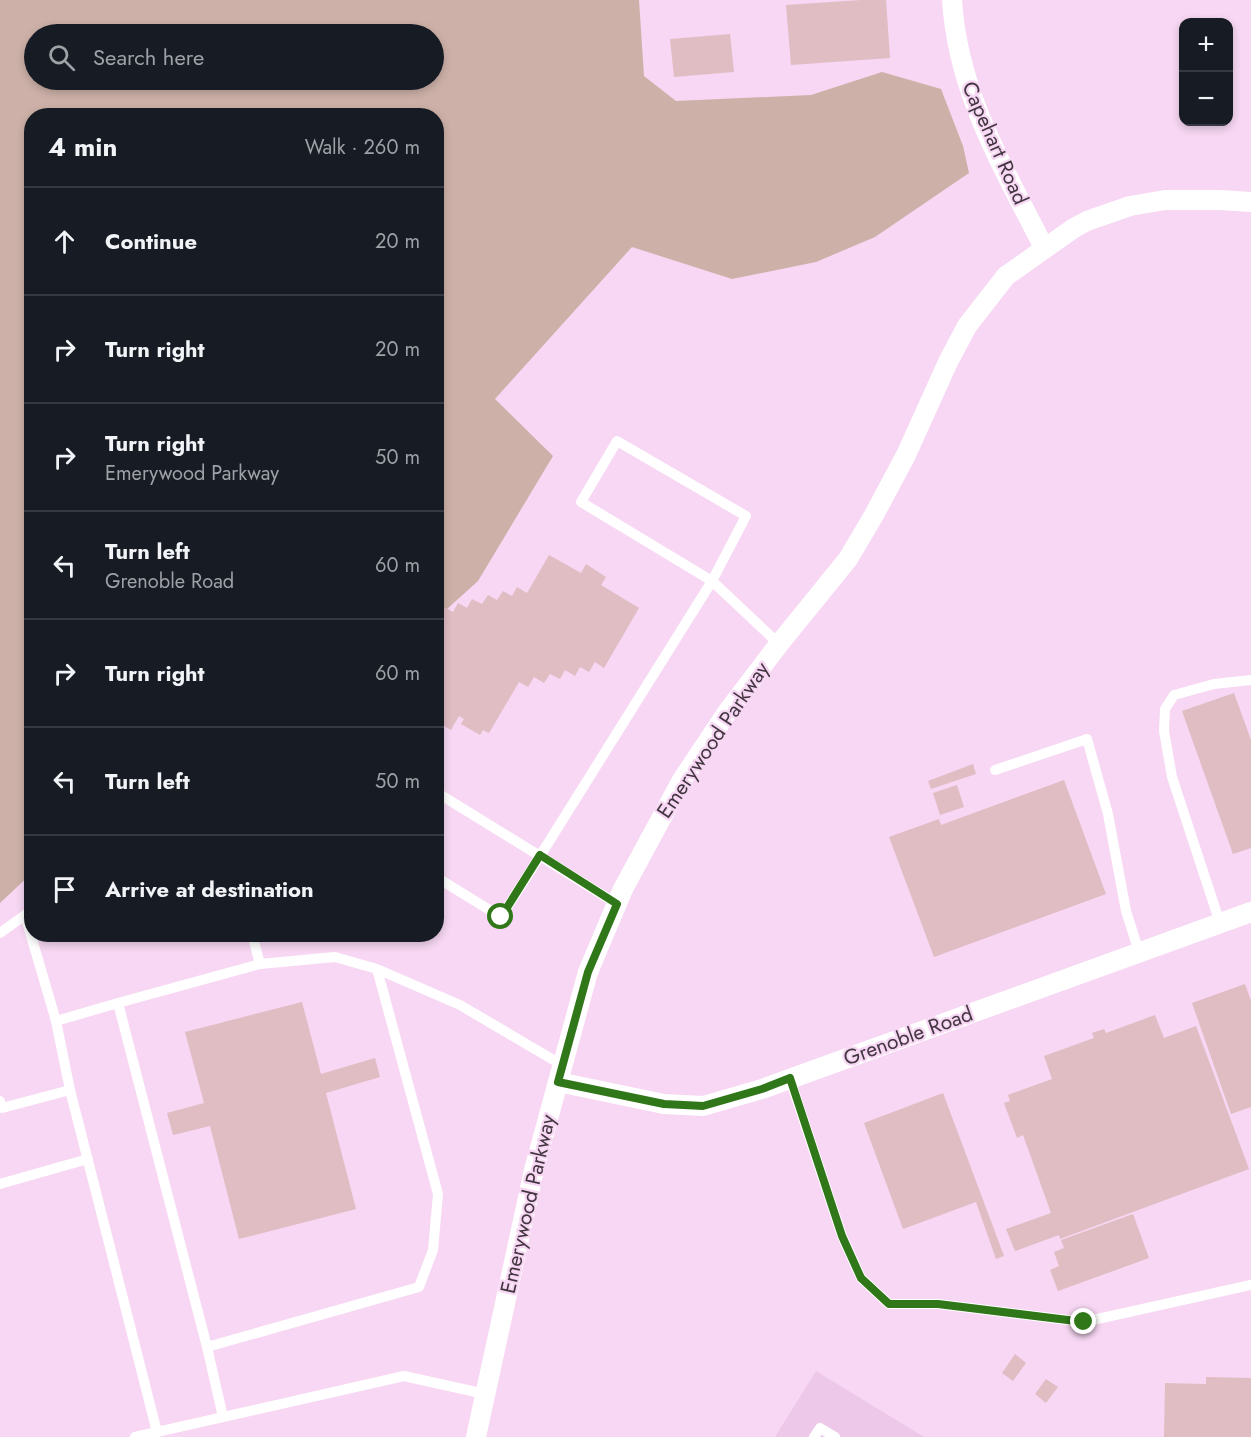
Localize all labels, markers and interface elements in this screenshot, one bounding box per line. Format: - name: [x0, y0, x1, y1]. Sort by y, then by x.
- map controls: [1179, 18, 1233, 126]
- button: +: [1179, 18, 1233, 72]
- search box: [24, 24, 444, 90]
- icon: search: [45, 41, 78, 74]
- text: Search here: [93, 41, 204, 73]
- button: −: [1179, 72, 1233, 126]
- street label: Capehart Road: [954, 76, 1036, 210]
- text: 4 min: [48, 128, 117, 166]
- text: Walk · 260 m: [305, 133, 420, 162]
- icon: ahead: [48, 225, 81, 258]
- text: Continue: [105, 225, 197, 257]
- text: 20 m: [375, 227, 420, 256]
- icon: right: [48, 333, 81, 366]
- text: Turn right: [105, 333, 205, 365]
- text: 20 m: [375, 335, 420, 364]
- text: Turn right: [105, 427, 205, 459]
- icon: right: [48, 441, 81, 474]
- text: 50 m: [375, 443, 420, 472]
- text: Emerywood Parkway: [105, 459, 279, 488]
- text: Turn left: [105, 535, 190, 567]
- icon: left: [48, 549, 81, 582]
- text: 60 m: [375, 551, 420, 580]
- text: Grenoble Road: [105, 567, 234, 596]
- street label: Emerywood Parkway: [649, 655, 777, 824]
- icon: right: [48, 657, 81, 690]
- text: Turn right: [105, 657, 205, 689]
- text: 60 m: [375, 659, 420, 688]
- icon: left: [48, 765, 81, 798]
- text: Turn left: [105, 765, 190, 797]
- text: 50 m: [375, 767, 420, 796]
- icon: arrive: [48, 873, 81, 906]
- text: Arrive at destination: [105, 873, 314, 905]
- route start: [487, 903, 513, 929]
- street label: Grenoble Road: [839, 999, 977, 1073]
- street label: Emerywood Parkway: [493, 1111, 563, 1296]
- route end: [1070, 1308, 1096, 1334]

